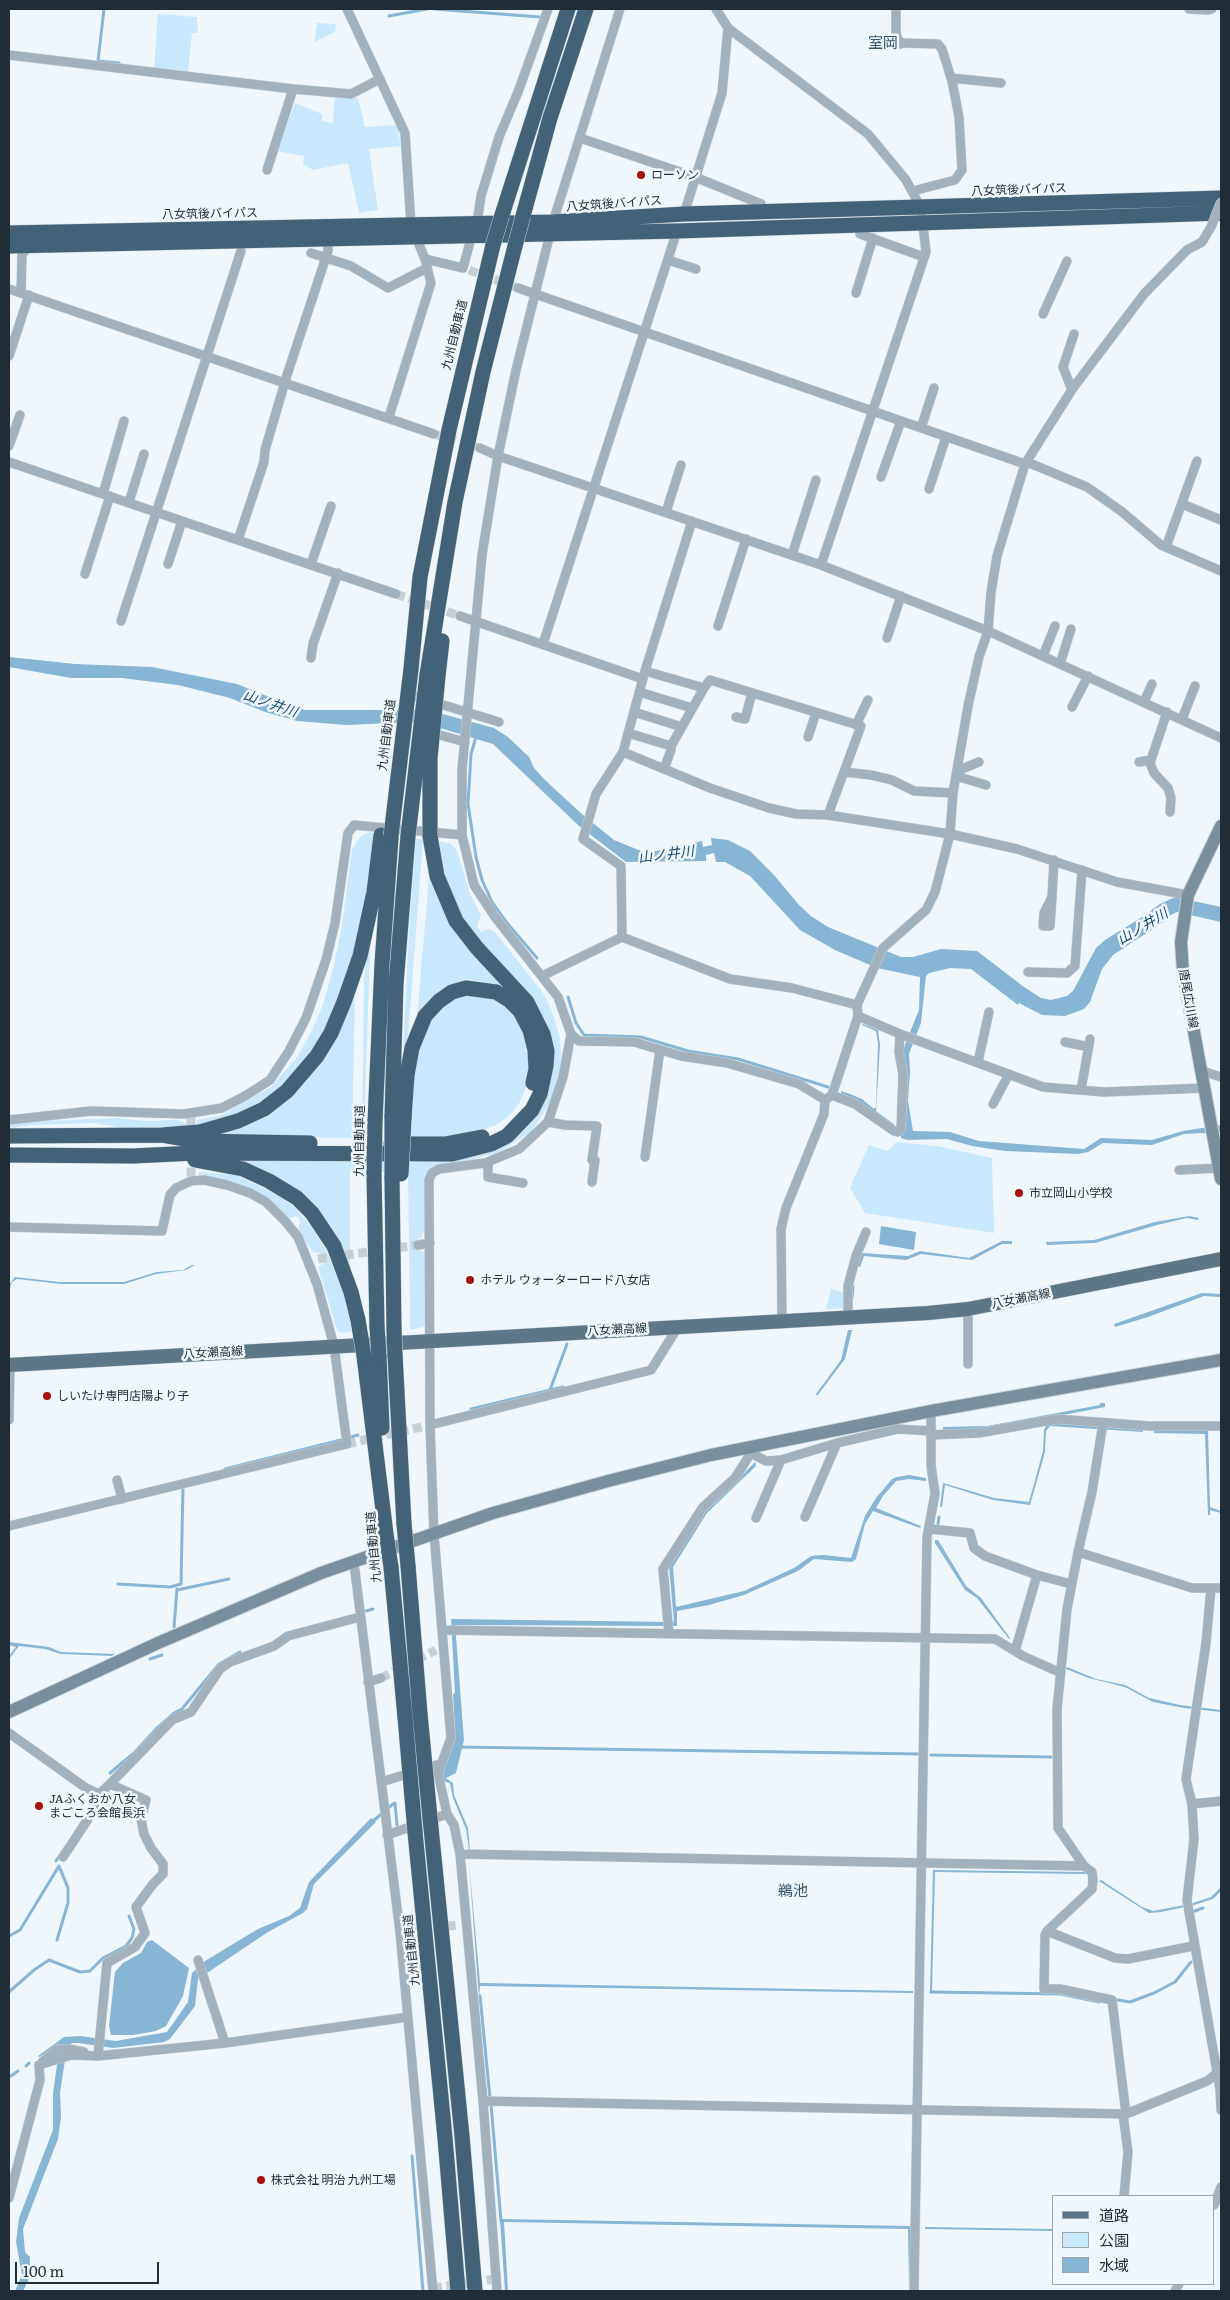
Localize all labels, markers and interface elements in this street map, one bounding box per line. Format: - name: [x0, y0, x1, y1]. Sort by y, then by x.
- district label: 室岡: [868, 35, 898, 53]
- place label: ローソン: [651, 168, 699, 182]
- marker: ローソン: [635, 169, 647, 181]
- street label: 八女筑後バイパス: [971, 181, 1067, 199]
- street label: 八女筑後バイパス: [566, 193, 662, 215]
- street label: 八女筑後バイパス: [162, 206, 258, 222]
- street label: 九州自動車道: [439, 298, 471, 372]
- water label: 山ノ井川: [241, 687, 299, 721]
- street label: 九州自動車道: [375, 698, 399, 772]
- water label: 山ノ井川: [637, 843, 695, 867]
- water label: 山ノ井川: [1115, 905, 1171, 949]
- street label: 唐尾広川線: [1176, 968, 1200, 1030]
- street label: 九州自動車道: [352, 1105, 368, 1177]
- place label: 市立岡山小学校: [1029, 1186, 1113, 1200]
- marker: 市立岡山小学校: [1013, 1187, 1025, 1199]
- place label: ホテル ウォーターロード八女店: [480, 1273, 650, 1287]
- marker: ホテル ウォーターロード八女店: [464, 1274, 476, 1286]
- street label: 八女瀬高線: [990, 1286, 1052, 1312]
- street label: 八女瀬高線: [587, 1321, 647, 1339]
- street label: 八女瀬高線: [183, 1344, 243, 1362]
- place label: しいたけ専門店陽より子: [57, 1389, 189, 1403]
- marker: しいたけ専門店陽より子: [41, 1390, 53, 1402]
- street label: 九州自動車道: [364, 1511, 384, 1583]
- place label: JAふくおか八女 まごころ会館長浜: [49, 1792, 145, 1820]
- marker: JAふくおか八女 まごころ会館長浜: [33, 1800, 45, 1812]
- district label: 鵜池: [778, 1883, 808, 1901]
- street label: 九州自動車道: [401, 1913, 423, 1987]
- place label: 株式会社 明治 九州工場: [271, 2173, 396, 2187]
- marker: 株式会社 明治 九州工場: [255, 2174, 267, 2186]
- legend: [1052, 2195, 1215, 2285]
- text: 道路: [1099, 2203, 1129, 2226]
- text: 公園: [1099, 2228, 1129, 2251]
- scale bar: [18, 2252, 161, 2284]
- text: 水域: [1099, 2253, 1129, 2276]
- text: 100 m: [23, 2259, 64, 2282]

